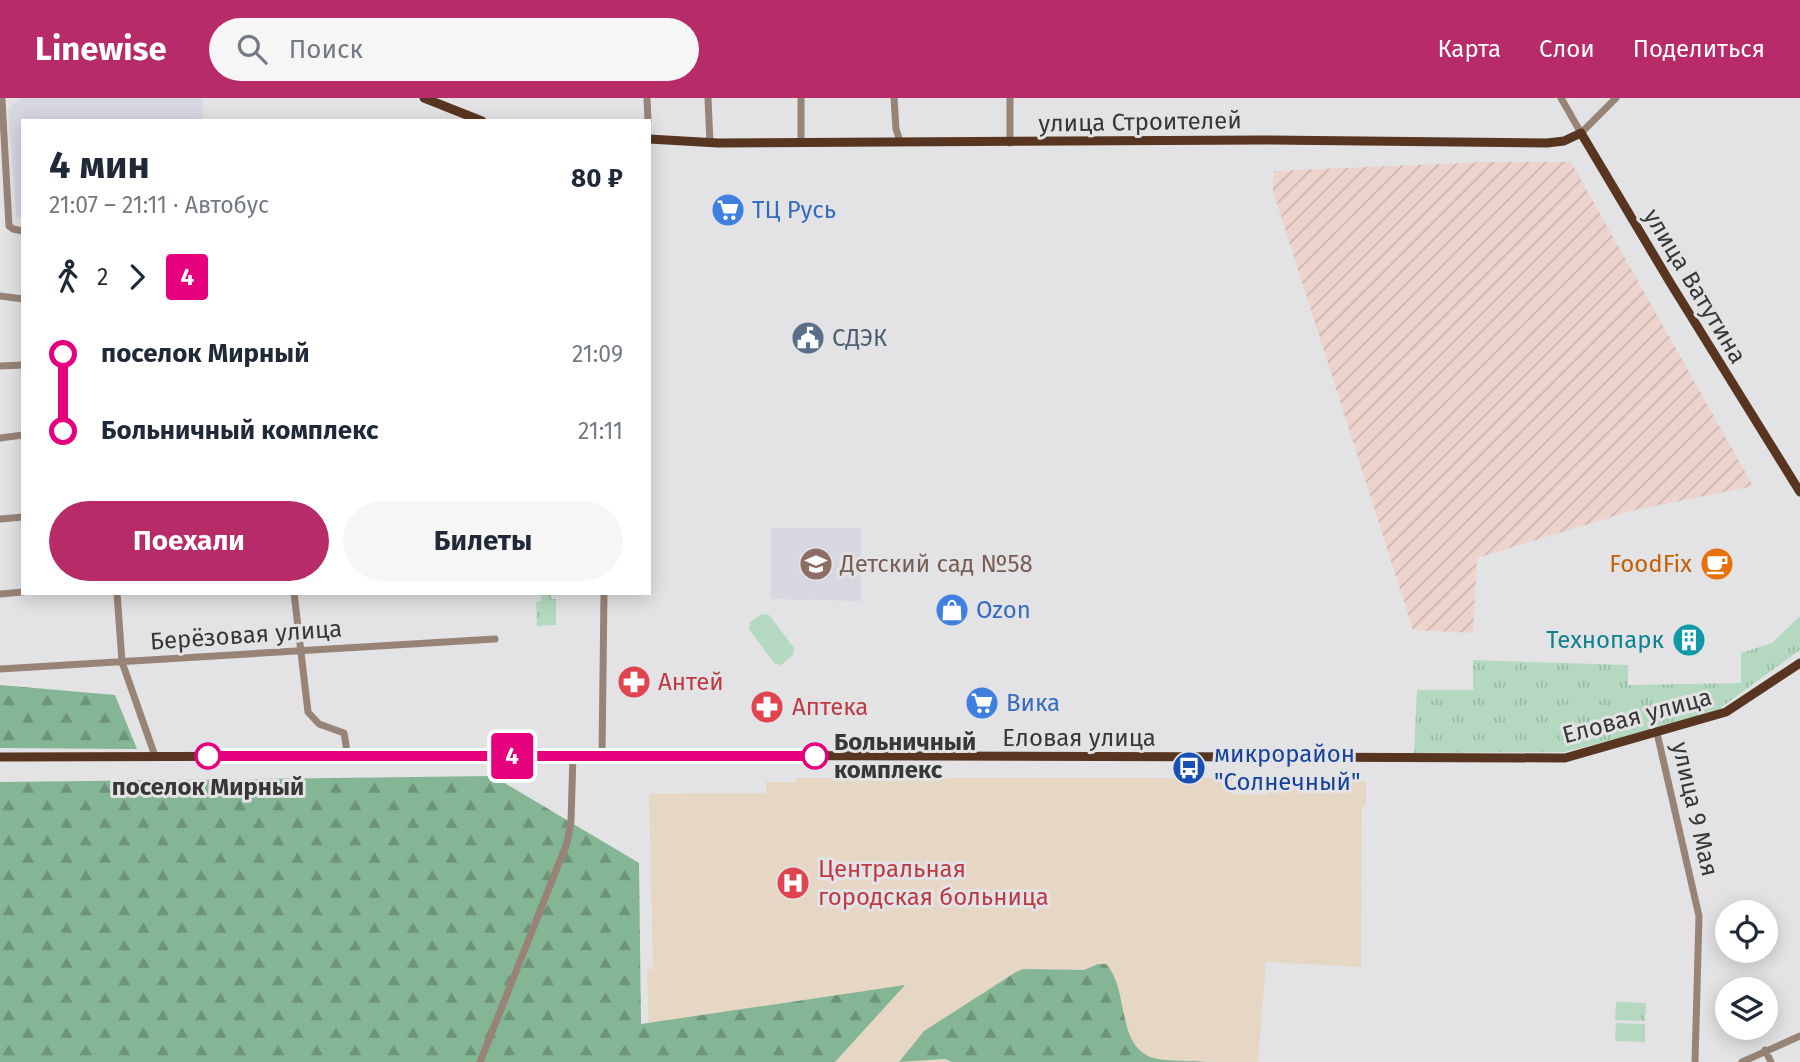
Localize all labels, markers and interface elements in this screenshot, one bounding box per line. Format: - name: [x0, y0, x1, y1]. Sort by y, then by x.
- search box: [209, 18, 699, 81]
- text: Linewise: [35, 29, 167, 69]
- icon: search: [233, 30, 271, 68]
- text: Поиск: [289, 34, 363, 65]
- text: Карта: [1437, 35, 1501, 63]
- text: Слои: [1539, 35, 1595, 63]
- text: Поделиться: [1633, 35, 1765, 63]
- street label: улица Строителей: [1038, 106, 1242, 138]
- text: 4 мин: [49, 142, 150, 188]
- text: 80 ₽: [571, 163, 623, 194]
- text: 21:07 – 21:11 · Автобус: [49, 191, 269, 219]
- supermarket icon: ТЦ Русь: [709, 191, 747, 229]
- place label: ТЦ Русь: [752, 196, 836, 224]
- street label: улица Ватутина: [1638, 204, 1752, 368]
- icon: walk: [49, 258, 87, 296]
- icon: forward: [118, 258, 156, 296]
- text: 2: [97, 263, 108, 291]
- text: 4: [180, 263, 194, 291]
- public building icon: СДЭК: [789, 319, 827, 357]
- place label: СДЭК: [832, 324, 887, 352]
- text: поселок Мирный: [101, 338, 310, 369]
- text: 21:09: [572, 340, 623, 368]
- text: Больничный комплекс: [101, 415, 379, 446]
- text: 21:11: [578, 417, 623, 445]
- button: Поехали: [49, 501, 329, 581]
- button: Билеты: [343, 501, 623, 581]
- school or university icon: Детский сад №58: [797, 545, 835, 583]
- cafe icon: FoodFix: [1698, 545, 1736, 583]
- place label: Детский сад №58: [839, 550, 1033, 578]
- place label: FoodFix: [1609, 550, 1692, 578]
- shop icon: Ozon: [933, 591, 971, 629]
- place label: Ozon: [976, 596, 1031, 624]
- street label: Берёзовая улица: [149, 614, 343, 656]
- building icon: Технопарк: [1670, 621, 1708, 659]
- place label: Технопарк: [1546, 626, 1665, 654]
- pharmacy icon: Антей: [615, 663, 653, 701]
- place label: Антей: [658, 668, 724, 696]
- street label: Еловая улица: [1559, 683, 1715, 749]
- supermarket icon: Вика: [963, 684, 1001, 722]
- pharmacy icon: Аптека: [748, 688, 786, 726]
- place label: Вика: [1006, 689, 1060, 717]
- place label: Аптека: [792, 693, 868, 721]
- street label: Еловая улица: [1002, 724, 1156, 752]
- place label: Больничный комплекс: [834, 728, 976, 784]
- line badge: 4: [489, 733, 535, 779]
- street label: улица 9 Мая: [1666, 739, 1724, 879]
- place label: микрорайон "Солнечный": [1214, 740, 1361, 796]
- text: 4: [505, 742, 519, 770]
- marker: поселок Мирный: [195, 743, 221, 769]
- marker: Больничный комплекс: [802, 743, 828, 769]
- bus stop icon: микрорайон "Солнечный": [1170, 749, 1208, 787]
- place label: поселок Мирный: [112, 773, 304, 801]
- place label: Центральная городская больница: [818, 855, 1049, 911]
- hospital icon: Центральная городская больница: [774, 864, 812, 902]
- map controls: [1715, 900, 1778, 1040]
- button: locate: [1715, 900, 1778, 963]
- button: layers: [1715, 977, 1778, 1040]

